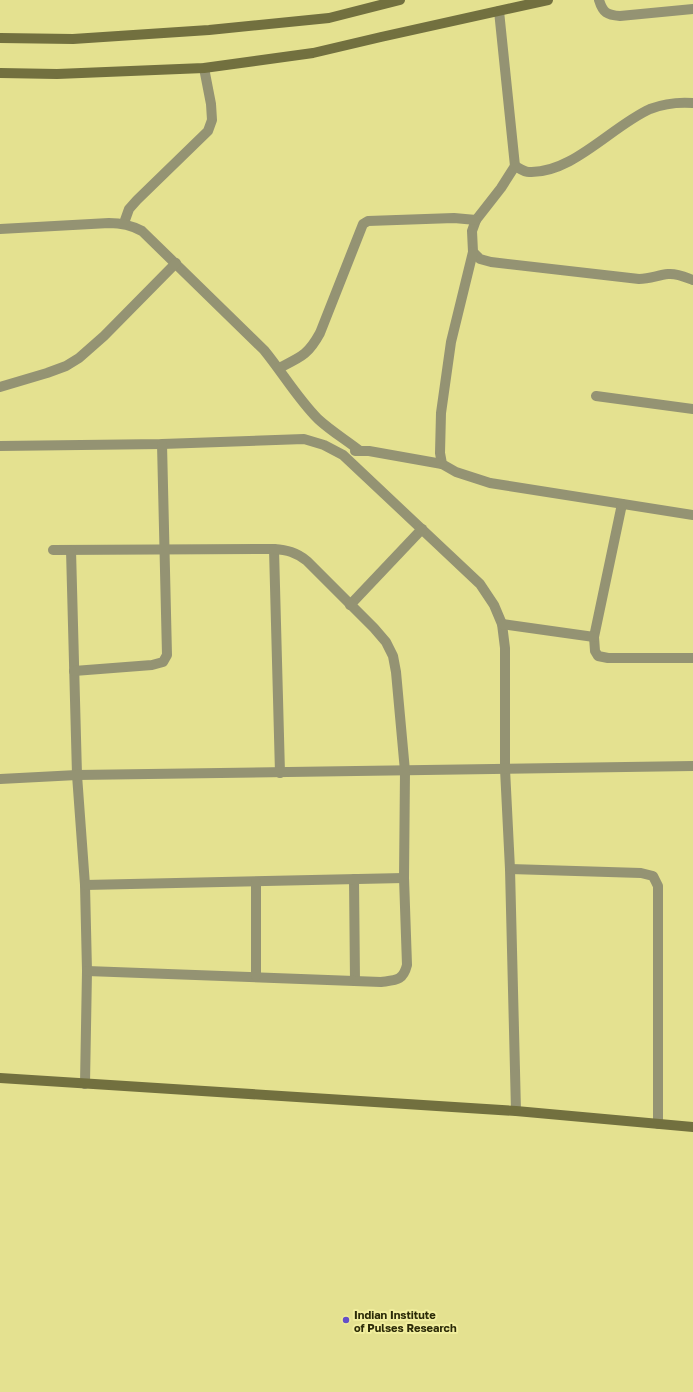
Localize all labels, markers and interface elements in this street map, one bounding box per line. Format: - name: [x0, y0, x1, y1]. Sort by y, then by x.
- place label: Indian Institute of Pulses Research: [354, 1308, 457, 1334]
- marker: Indian Institute of Pulses Research: [341, 1315, 351, 1325]

